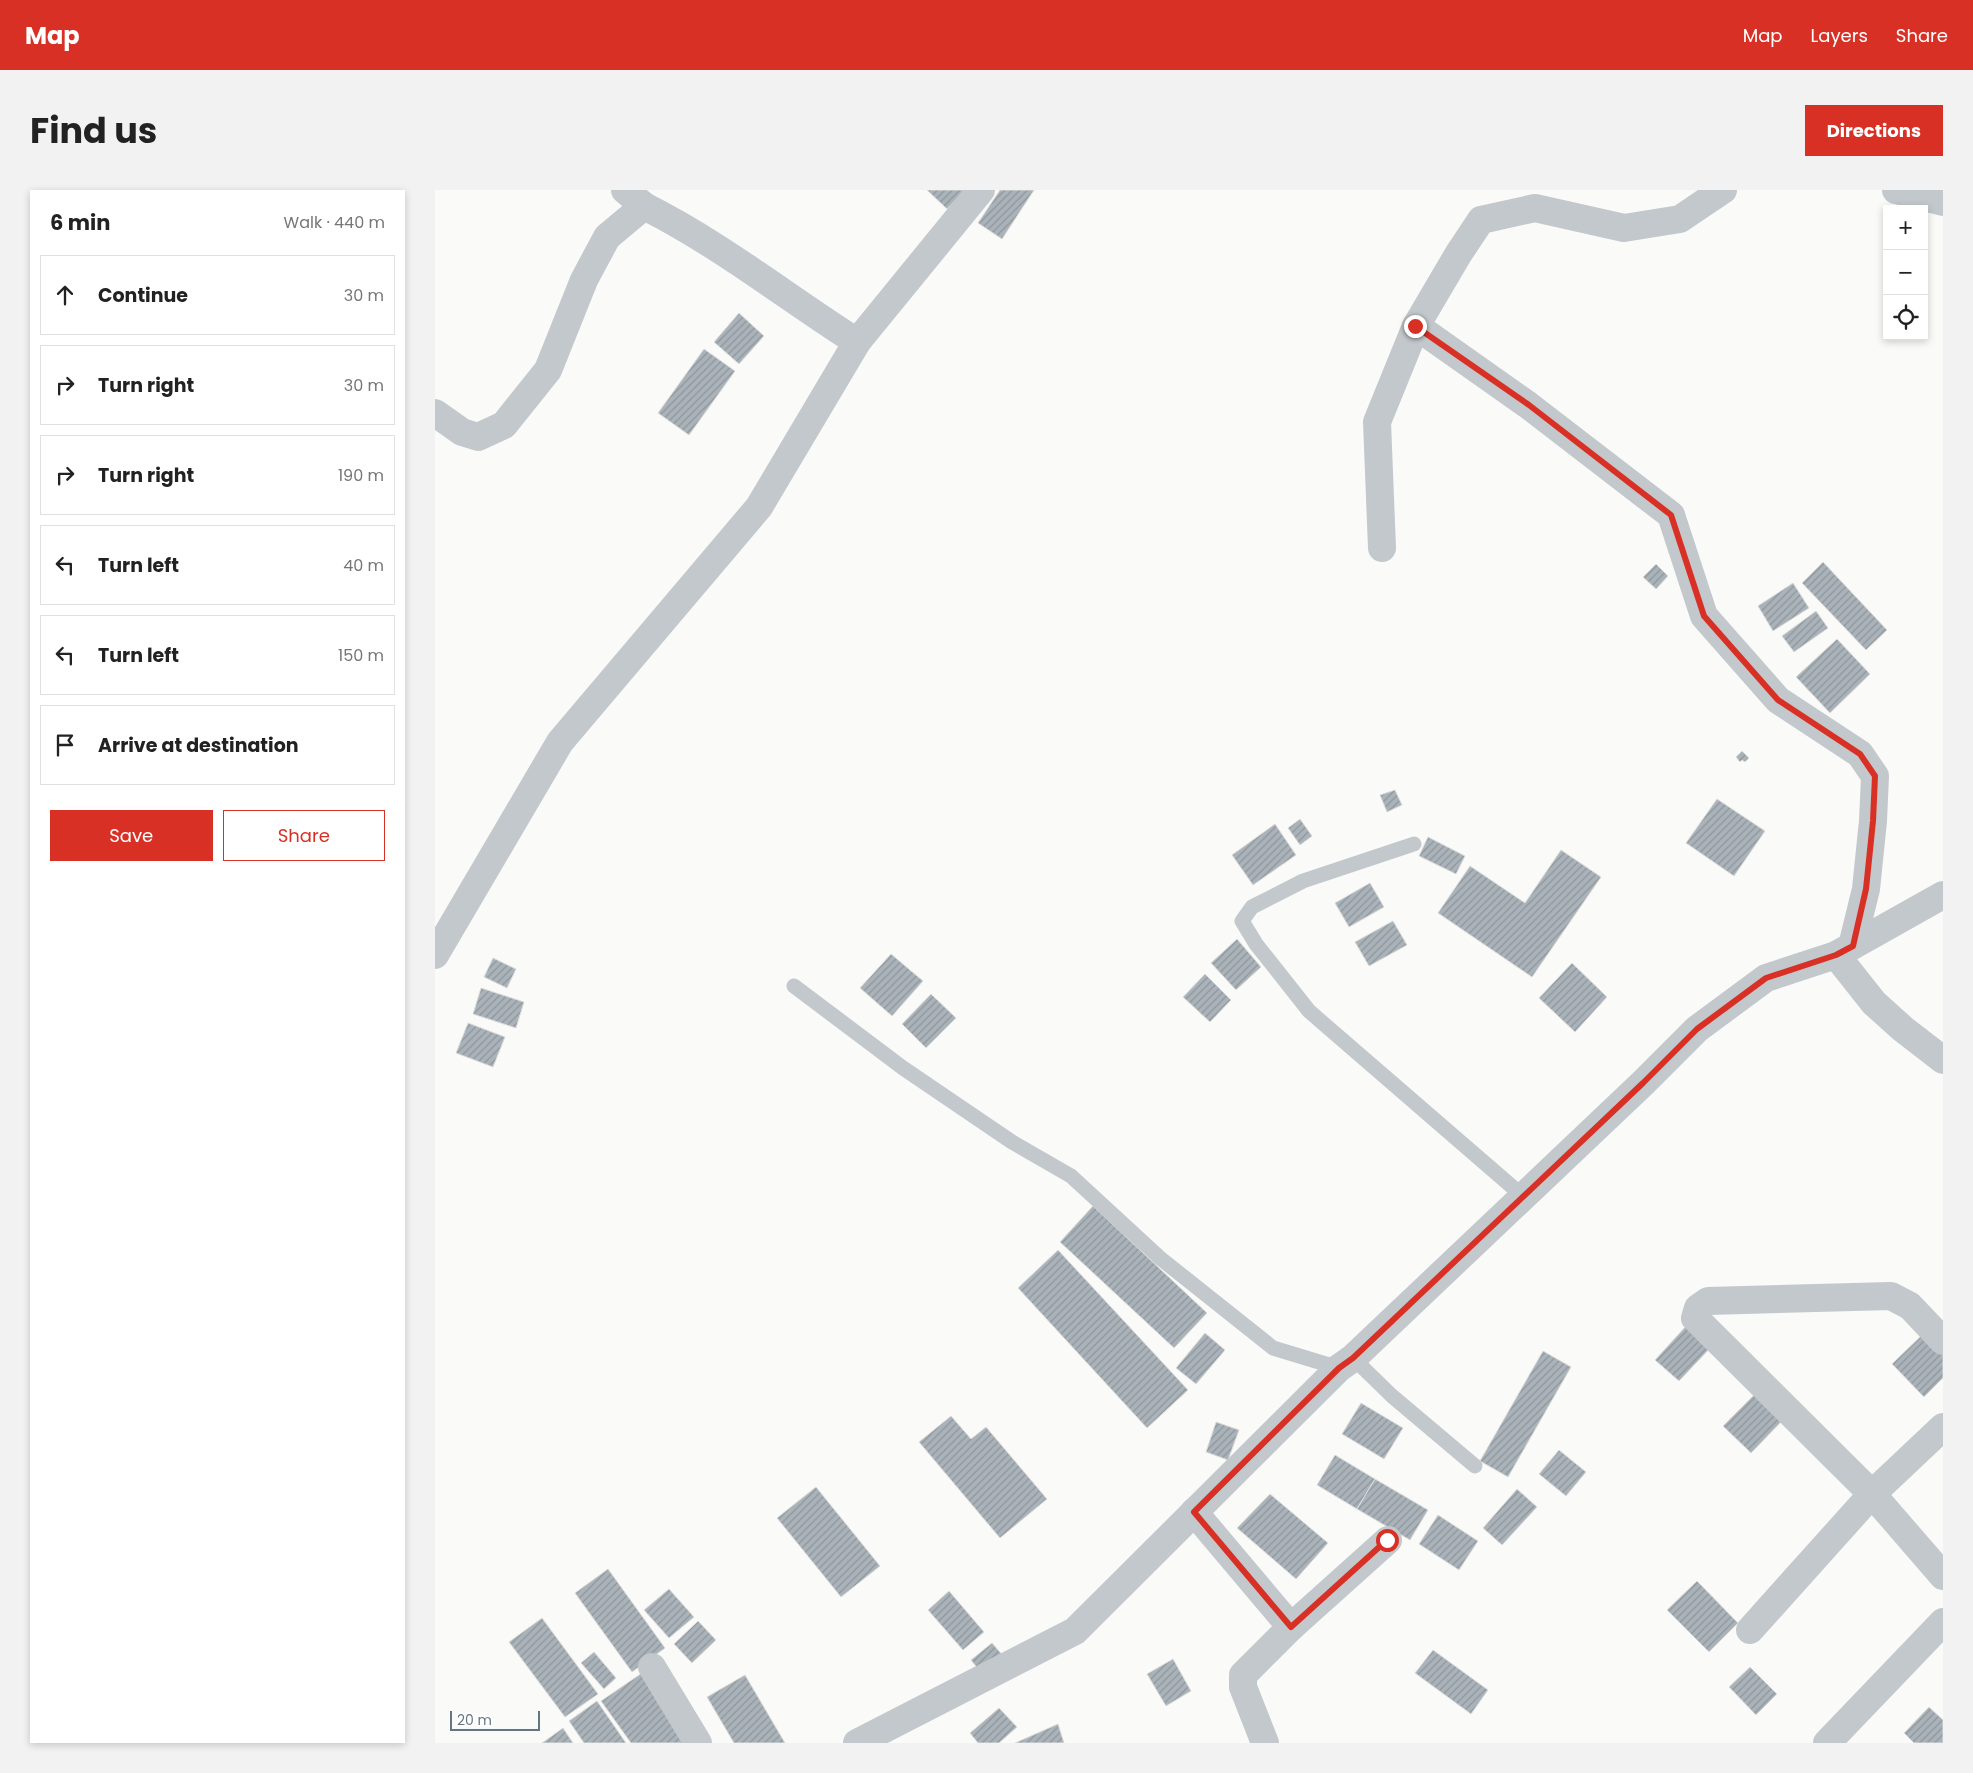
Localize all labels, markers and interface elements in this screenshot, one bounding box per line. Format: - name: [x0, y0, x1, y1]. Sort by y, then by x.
- text: Map: [25, 19, 80, 52]
- text: Map: [1743, 23, 1783, 48]
- text: Layers: [1811, 23, 1868, 48]
- text: Share: [1896, 23, 1948, 48]
- button: Directions: [1805, 105, 1943, 156]
- text: Find us: [30, 106, 157, 155]
- map controls: [1883, 205, 1928, 340]
- button: +: [1883, 205, 1928, 250]
- text: 6 min: [50, 208, 110, 237]
- text: Walk · 440 m: [284, 211, 385, 234]
- button: −: [1883, 250, 1928, 295]
- icon: ahead: [51, 281, 79, 309]
- text: Continue: [98, 282, 188, 309]
- text: 30 m: [344, 284, 384, 307]
- button: locate: [1883, 295, 1928, 340]
- route end: [1404, 315, 1427, 338]
- icon: right: [51, 371, 79, 399]
- text: Turn right: [98, 372, 194, 399]
- text: 30 m: [344, 374, 384, 397]
- icon: right: [51, 461, 79, 489]
- text: Turn right: [98, 462, 194, 489]
- text: 190 m: [338, 464, 384, 487]
- icon: left: [51, 551, 79, 579]
- text: Turn left: [98, 552, 179, 579]
- text: 40 m: [343, 554, 384, 577]
- icon: left: [51, 641, 79, 669]
- text: Turn left: [98, 642, 179, 669]
- text: 150 m: [338, 644, 384, 667]
- icon: arrive: [51, 731, 79, 759]
- text: Arrive at destination: [98, 732, 299, 759]
- button: Save: [50, 810, 213, 861]
- button: Share: [223, 810, 385, 861]
- route start: [1376, 1529, 1399, 1552]
- scale bar: [450, 1708, 540, 1731]
- text: 20 m: [457, 1710, 492, 1730]

